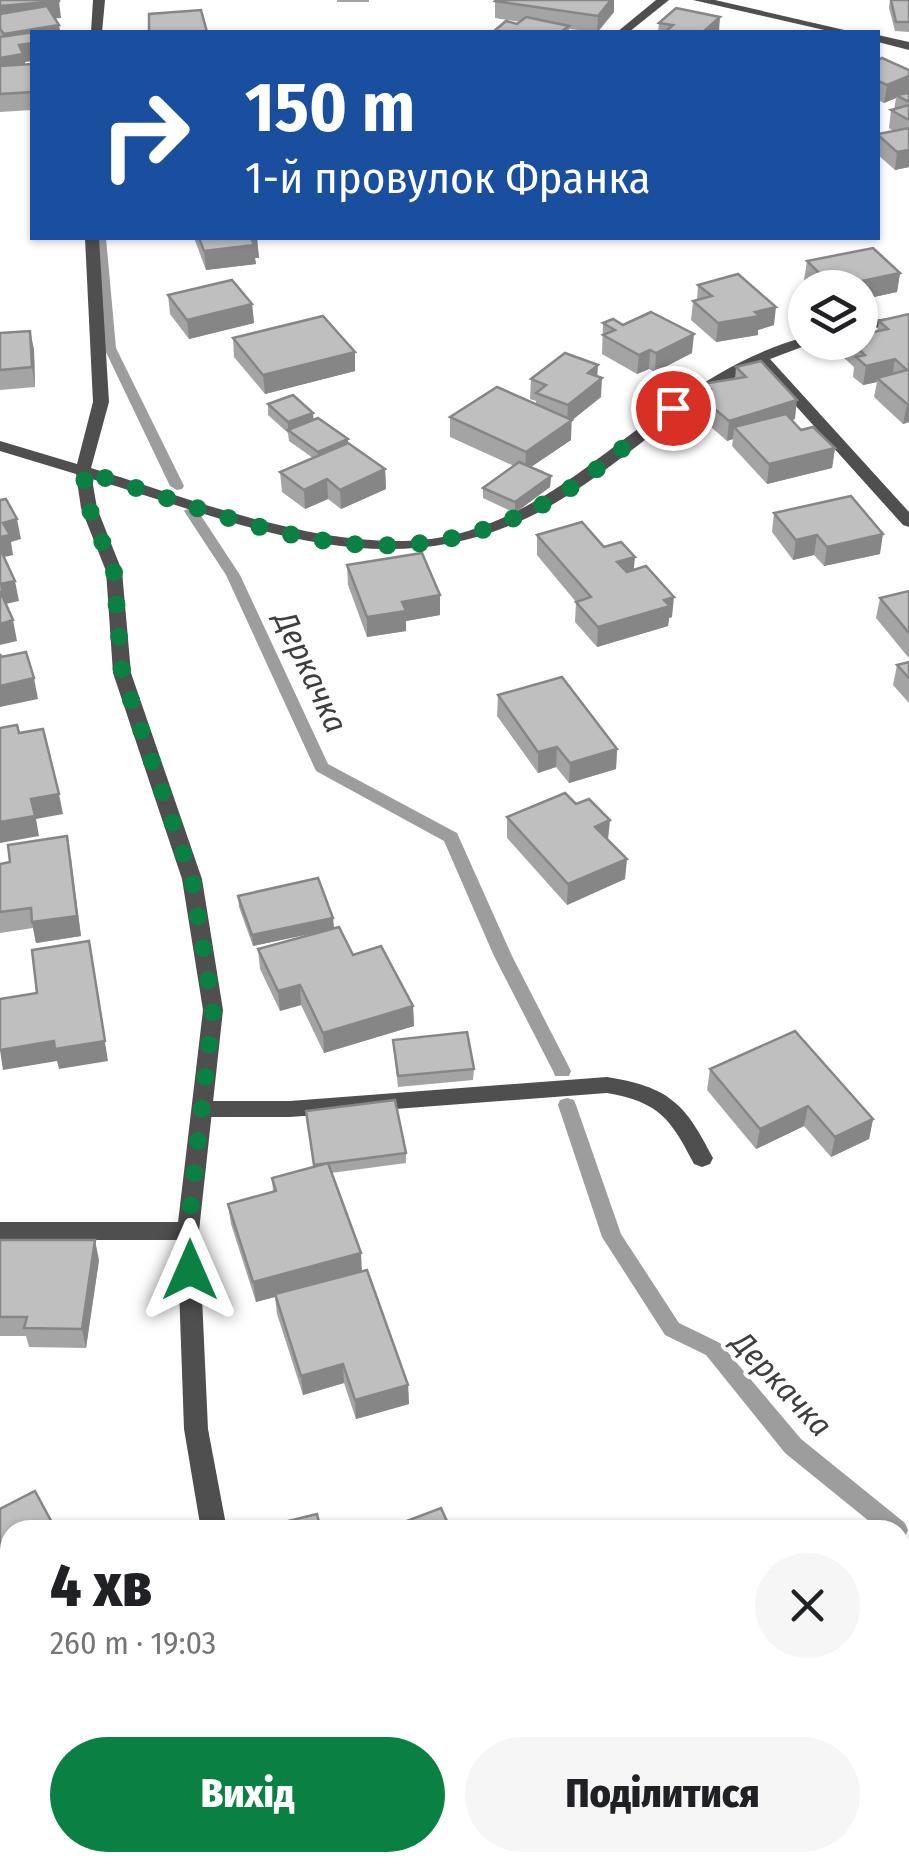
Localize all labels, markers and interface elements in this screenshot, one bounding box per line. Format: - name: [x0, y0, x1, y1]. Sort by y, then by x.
- text: 150 m: [245, 66, 415, 150]
- icon: right: [80, 70, 210, 200]
- text: 1-й провулок Франка: [245, 151, 651, 205]
- map controls: [788, 270, 878, 360]
- button: layers: [788, 270, 878, 360]
- pin: [631, 366, 716, 451]
- icon: arrive: [646, 381, 701, 436]
- water label: Деркачка: [265, 603, 356, 739]
- position arrow: [138, 1218, 242, 1322]
- water label: Деркачка: [722, 1322, 840, 1444]
- text: 4 хв: [50, 1550, 152, 1622]
- button: close: [755, 1553, 860, 1658]
- text: 260 m · 19:03: [50, 1624, 216, 1662]
- button: Вихід: [50, 1737, 445, 1852]
- button: Поділитися: [465, 1737, 860, 1852]

